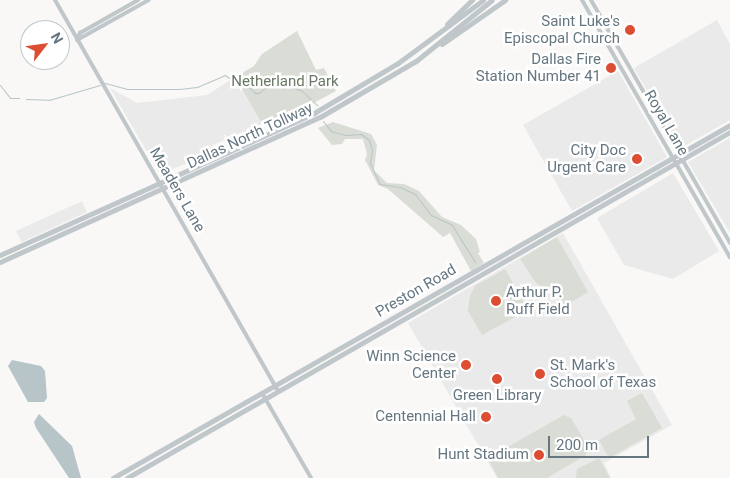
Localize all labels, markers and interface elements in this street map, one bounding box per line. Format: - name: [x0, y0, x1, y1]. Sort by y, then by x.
- place label: Saint Luke's Episcopal Church: [504, 12, 620, 47]
- north arrow: [20, 20, 70, 70]
- marker: Saint Luke's Episcopal Church: [624, 24, 636, 36]
- text: N: [48, 30, 67, 46]
- place label: Dallas Fire Station Number 41: [476, 50, 601, 85]
- marker: Dallas Fire Station Number 41: [605, 62, 617, 74]
- park label: Netherland Park: [231, 73, 339, 91]
- street label: Royal Lane: [640, 87, 692, 159]
- street label: Dallas North Tollway: [184, 99, 316, 173]
- place label: City Doc Urgent Care: [547, 141, 626, 176]
- street label: Meaders Lane: [146, 145, 208, 235]
- marker: City Doc Urgent Care: [630, 152, 644, 166]
- street label: Preston Road: [373, 261, 459, 321]
- place label: Arthur P. Ruff Field: [506, 283, 570, 318]
- marker: Arthur P. Ruff Field: [490, 295, 502, 307]
- place label: Winn Science Center: [366, 347, 456, 382]
- place label: St. Mark's School of Texas: [550, 356, 657, 391]
- marker: Winn Science Center: [460, 359, 472, 371]
- marker: St. Mark's School of Texas: [534, 368, 546, 380]
- marker: Green Library: [491, 373, 503, 385]
- place label: Green Library: [453, 387, 541, 405]
- place label: Centennial Hall: [375, 408, 476, 426]
- marker: Centennial Hall: [480, 411, 492, 423]
- scale bar: [550, 426, 651, 458]
- text: 200 m: [556, 436, 598, 454]
- place label: Hunt Stadium: [438, 446, 529, 464]
- marker: Hunt Stadium: [533, 449, 545, 461]

